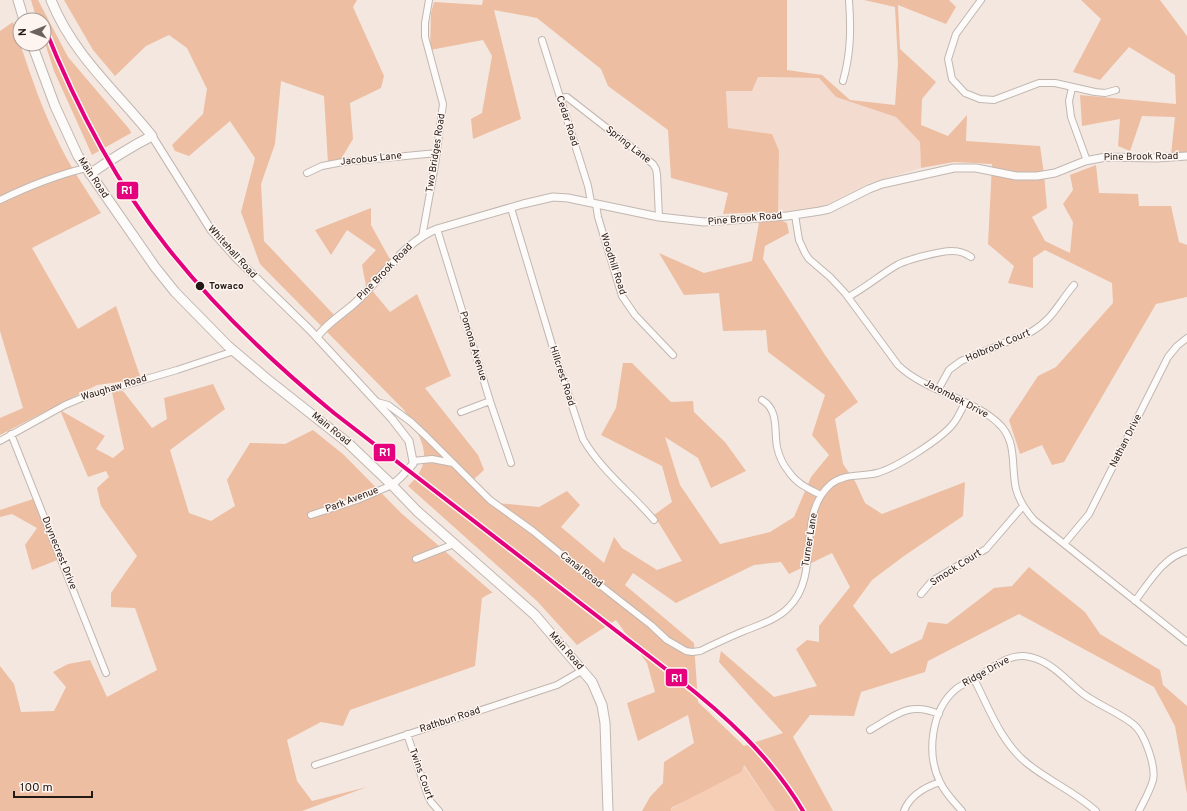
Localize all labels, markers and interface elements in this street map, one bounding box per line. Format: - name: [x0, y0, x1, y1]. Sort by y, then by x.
- north arrow: [12, 12, 52, 52]
- text: N: [16, 28, 30, 36]
- street label: Cedar Road: [553, 94, 581, 148]
- street label: Two Bridges Road: [423, 112, 449, 194]
- street label: Spring Lane: [603, 123, 653, 167]
- street label: Jacobus Lane: [340, 149, 402, 169]
- street label: Pine Brook Road: [1104, 150, 1178, 164]
- street label: Main Road: [75, 155, 111, 201]
- line badge: R1: [116, 181, 139, 200]
- text: R1: [121, 184, 133, 198]
- street label: Pine Brook Road: [707, 209, 783, 229]
- street label: Whitehall Road: [205, 223, 259, 281]
- street label: Woodhill Road: [597, 231, 629, 297]
- street label: Pine Brook Road: [354, 241, 416, 303]
- marker: Towaco: [194, 280, 206, 292]
- place label: Towaco: [209, 280, 244, 293]
- street label: Pomona Avenue: [456, 310, 490, 382]
- street label: Holbrook Court: [964, 326, 1033, 365]
- street label: Hillcrest Road: [546, 344, 578, 408]
- street label: Waughaw Road: [80, 372, 148, 404]
- street label: Jarombek Drive: [922, 377, 990, 421]
- street label: Main Road: [309, 409, 353, 449]
- street label: Nathan Drive: [1107, 412, 1145, 470]
- line badge: R1: [373, 443, 396, 462]
- text: R1: [379, 446, 391, 460]
- street label: Park Avenue: [324, 484, 380, 516]
- street label: Turner Lane: [799, 512, 821, 568]
- street label: Duynecrest Drive: [38, 515, 80, 591]
- street label: Smock Court: [928, 546, 984, 589]
- street label: Canal Road: [557, 549, 605, 591]
- street label: Main Road: [546, 629, 586, 673]
- street label: Ridge Drive: [960, 654, 1012, 690]
- line badge: R1: [665, 668, 688, 687]
- text: R1: [671, 672, 683, 686]
- street label: Rathbun Road: [418, 704, 482, 736]
- street label: Twins Court: [406, 747, 436, 802]
- scale bar: [14, 773, 92, 799]
- text: 100 m: [20, 780, 53, 796]

